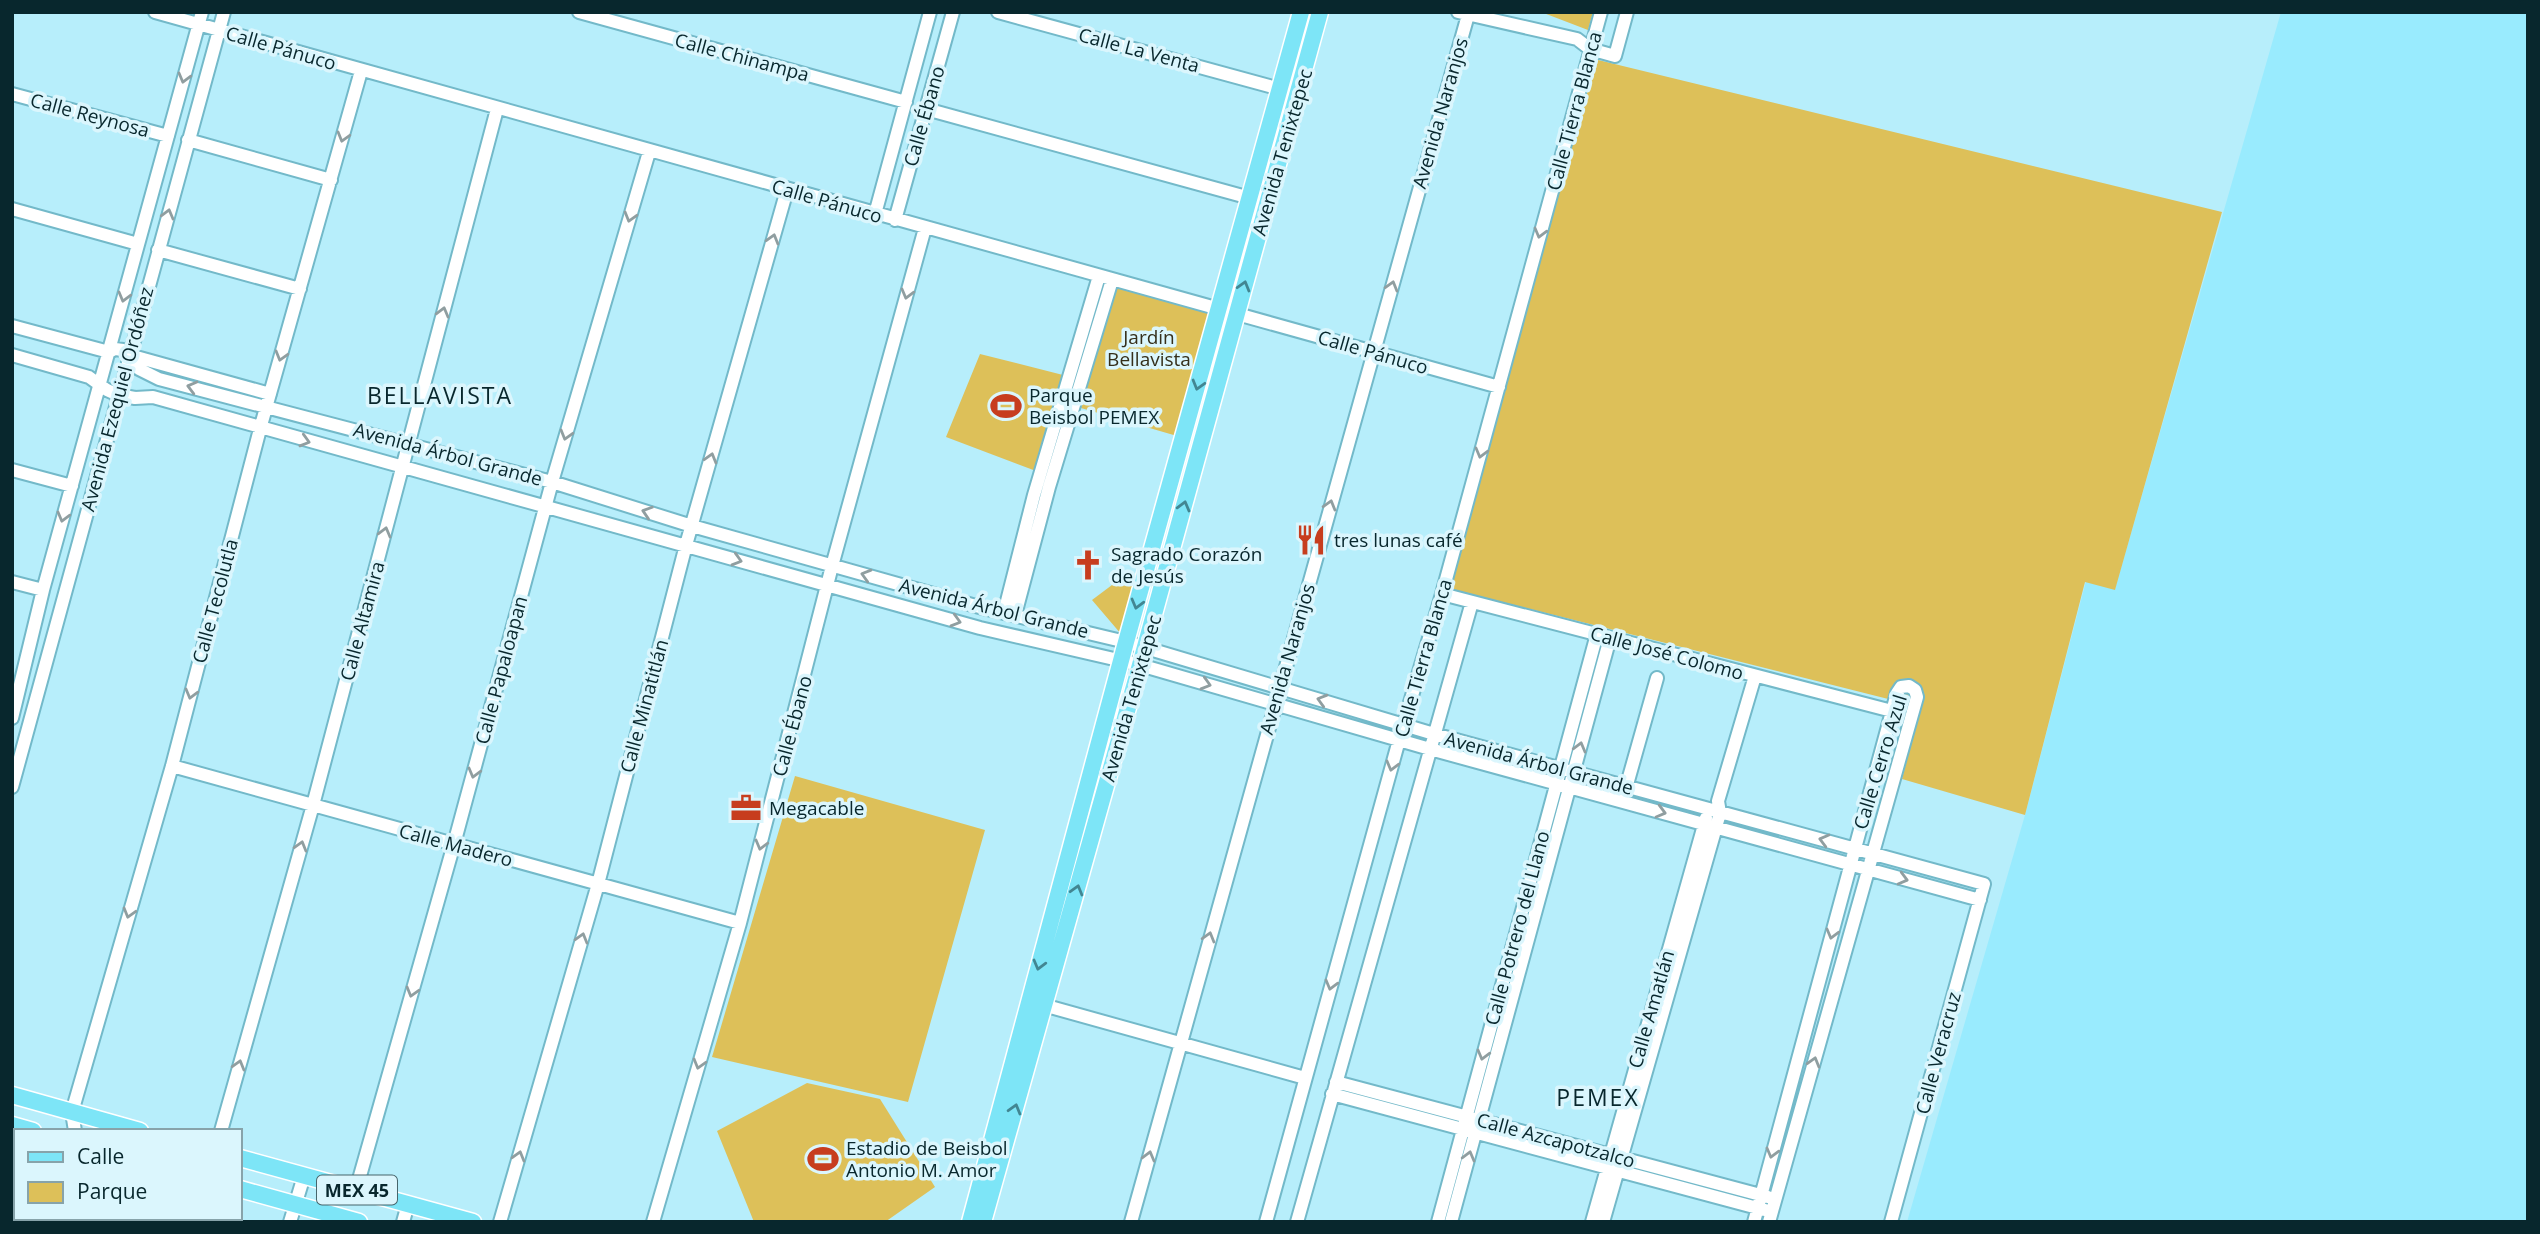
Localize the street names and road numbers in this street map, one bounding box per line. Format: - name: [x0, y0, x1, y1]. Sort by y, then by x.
- street label: Calle Pánuco: [223, 20, 339, 76]
- street label: Calle La Venta: [1076, 21, 1202, 79]
- street label: Calle Chinampa: [672, 27, 812, 87]
- street label: Calle Tierra Blanca: [1540, 29, 1608, 193]
- street label: Avenida Naranjos: [1406, 35, 1474, 191]
- street label: Calle Ébano: [897, 63, 951, 169]
- street label: Avenida Tenixtepec: [1246, 66, 1318, 238]
- street label: Calle Reynosa: [28, 87, 152, 143]
- street label: Calle Pánuco: [769, 173, 885, 229]
- street label: Avenida Ezequiel Ordóñez: [75, 284, 159, 514]
- street label: Calle Pánuco: [1315, 324, 1431, 380]
- street label: Avenida Árbol Grande: [351, 416, 545, 492]
- street label: Calle Tecolutla: [186, 536, 244, 666]
- street label: Calle Altamira: [334, 558, 390, 684]
- street label: Avenida Árbol Grande: [897, 572, 1091, 644]
- street label: Calle Tierra Blanca: [1388, 576, 1458, 740]
- street label: Avenida Naranjos: [1253, 581, 1321, 737]
- street label: Calle Papaloapan: [469, 593, 533, 747]
- street label: Avenida Tenixtepec: [1095, 612, 1167, 784]
- street label: Calle José Colomo: [1588, 620, 1746, 686]
- street label: Calle Minatitlán: [614, 636, 674, 776]
- street label: Calle Ébano: [766, 673, 818, 779]
- street label: Calle Cerro Azul: [1847, 691, 1913, 833]
- street label: Avenida Árbol Grande: [1442, 725, 1636, 801]
- street label: Calle Madero: [396, 817, 516, 873]
- street label: Calle Potrero del Llano: [1479, 828, 1555, 1028]
- street label: Calle Amatlán: [1622, 947, 1680, 1071]
- street label: Calle Veracruz: [1909, 989, 1967, 1117]
- street label: Calle Azcapotzalco: [1474, 1106, 1638, 1174]
- road number: MEX 45: [317, 1176, 397, 1204]

